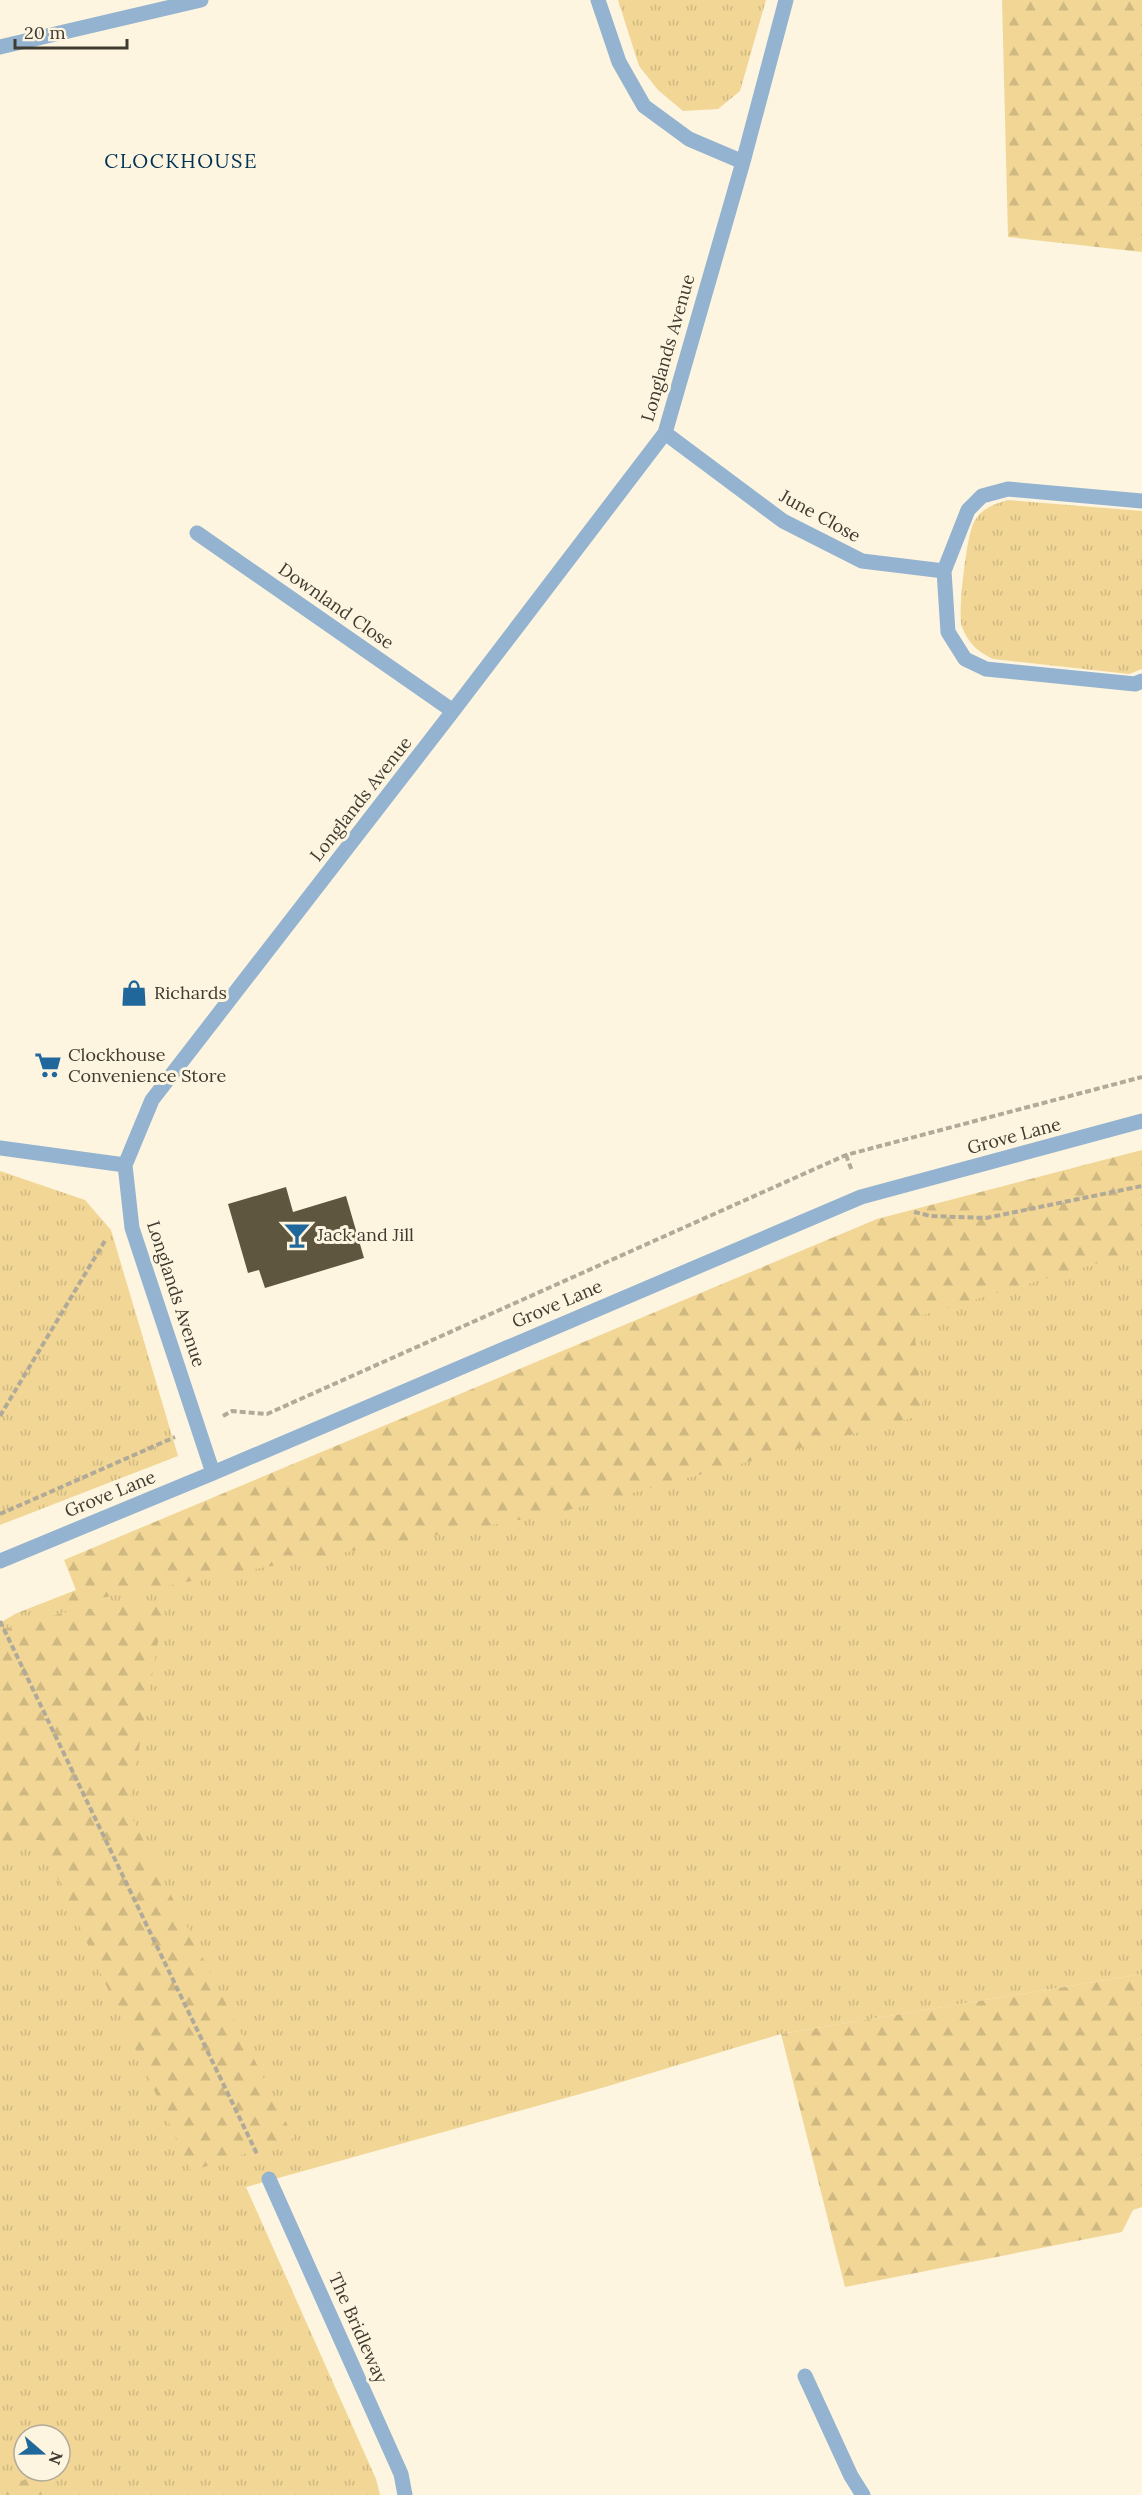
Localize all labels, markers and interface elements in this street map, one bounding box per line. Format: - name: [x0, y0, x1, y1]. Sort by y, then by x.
- scale bar: [15, 12, 128, 50]
- text: 20 m: [24, 21, 66, 44]
- district label: CLOCKHOUSE: [104, 148, 258, 173]
- street label: Longlands Avenue: [635, 271, 700, 424]
- street label: June Close: [775, 483, 865, 547]
- street label: Downland Close: [274, 557, 399, 654]
- street label: Longlands Avenue: [305, 731, 417, 866]
- shop icon: Richards: [119, 978, 149, 1008]
- place label: Richards: [154, 981, 227, 1004]
- place label: Clockhouse Convenience Store: [68, 1043, 226, 1087]
- supermarket icon: Clockhouse Convenience Store: [33, 1050, 63, 1080]
- street label: Grove Lane: [964, 1112, 1063, 1159]
- street label: Longlands Avenue: [142, 1218, 211, 1370]
- bar icon: Jack and Jill: [282, 1220, 312, 1250]
- place label: Jack and Jill: [316, 1223, 414, 1246]
- street label: Grove Lane: [508, 1274, 606, 1333]
- street label: Grove Lane: [61, 1465, 159, 1522]
- street label: The Bridleway: [324, 2269, 393, 2387]
- north arrow: [12, 2423, 72, 2483]
- text: N: [45, 2449, 68, 2467]

